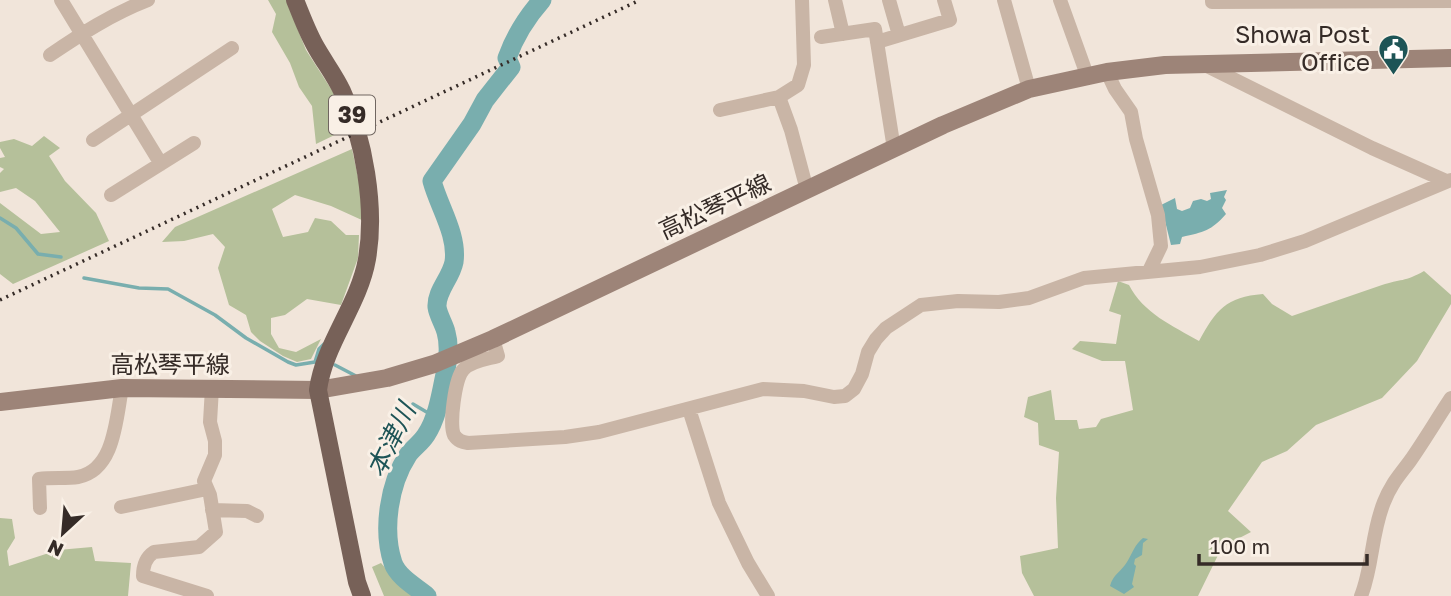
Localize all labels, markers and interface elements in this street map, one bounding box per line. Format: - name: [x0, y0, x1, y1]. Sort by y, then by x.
- place label: Showa Post Office: [1235, 19, 1370, 76]
- public building icon: Showa Post Office: [1376, 32, 1410, 76]
- road number: 39: [329, 96, 375, 134]
- street label: 高松琴平線: [654, 167, 775, 244]
- street label: 高松琴平線: [110, 349, 230, 378]
- water label: 本津川: [360, 395, 423, 482]
- north arrow: [28, 498, 98, 568]
- scale bar: [1199, 522, 1367, 566]
- text: 100 m: [1210, 533, 1270, 559]
- text: N: [44, 535, 67, 562]

